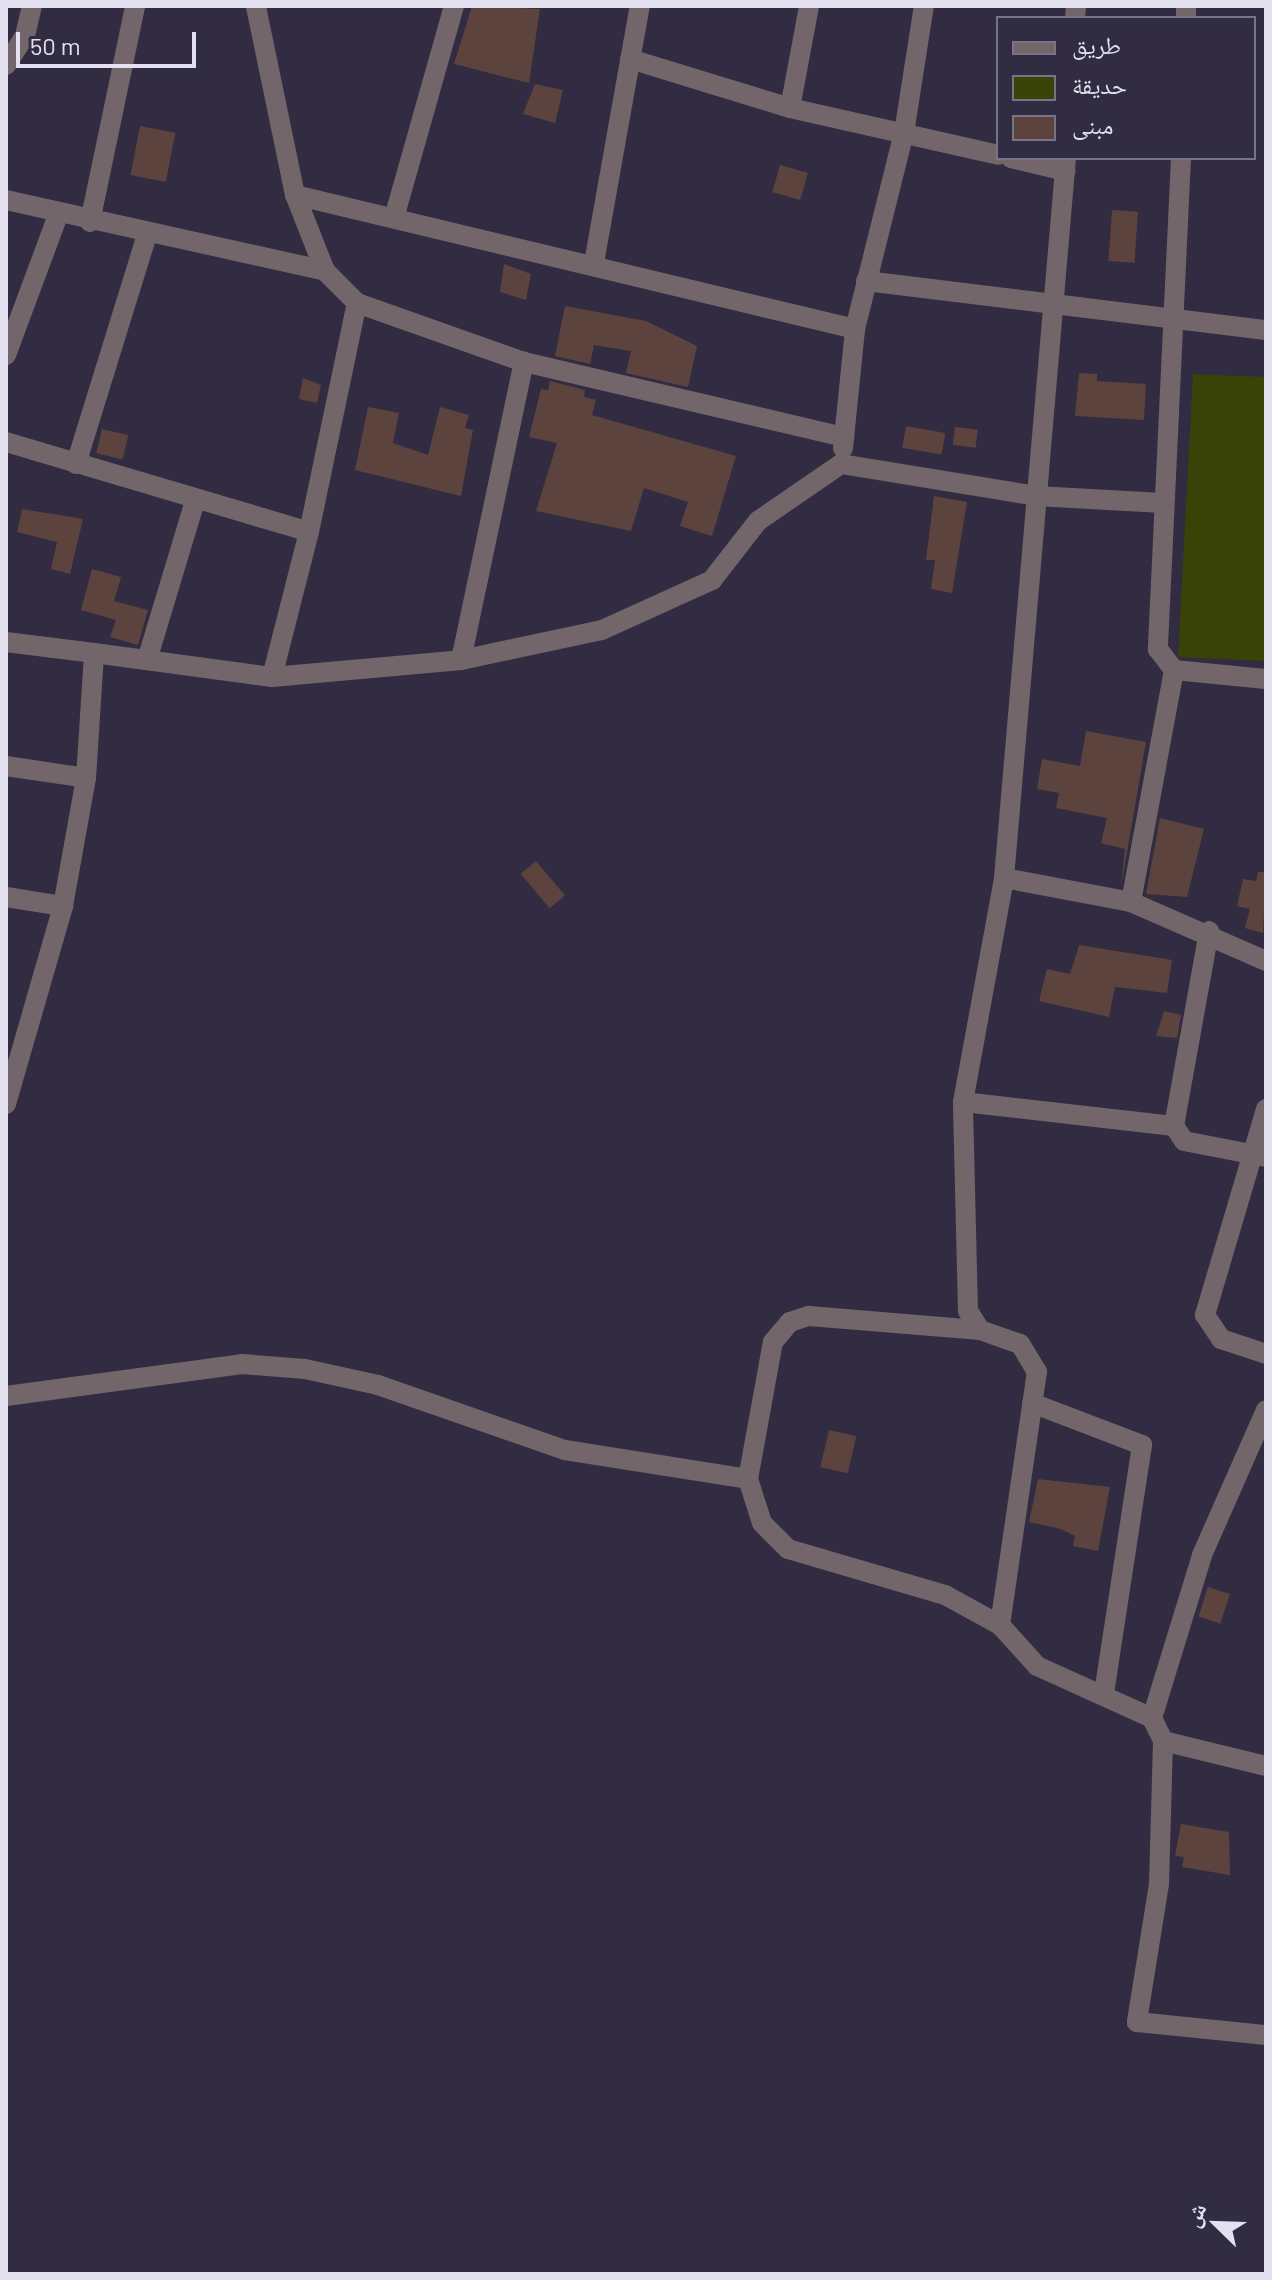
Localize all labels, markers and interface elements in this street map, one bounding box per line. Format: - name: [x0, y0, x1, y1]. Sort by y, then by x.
- scale bar: [20, 16, 200, 66]
- legend: [996, 16, 1256, 160]
- text: طريق: [1072, 30, 1121, 59]
- text: 50 m: [30, 31, 81, 60]
- text: حديقة: [1072, 70, 1127, 99]
- text: مبنى: [1072, 110, 1113, 139]
- north arrow: [1176, 2184, 1256, 2264]
- text: ش: [1177, 2199, 1210, 2230]

